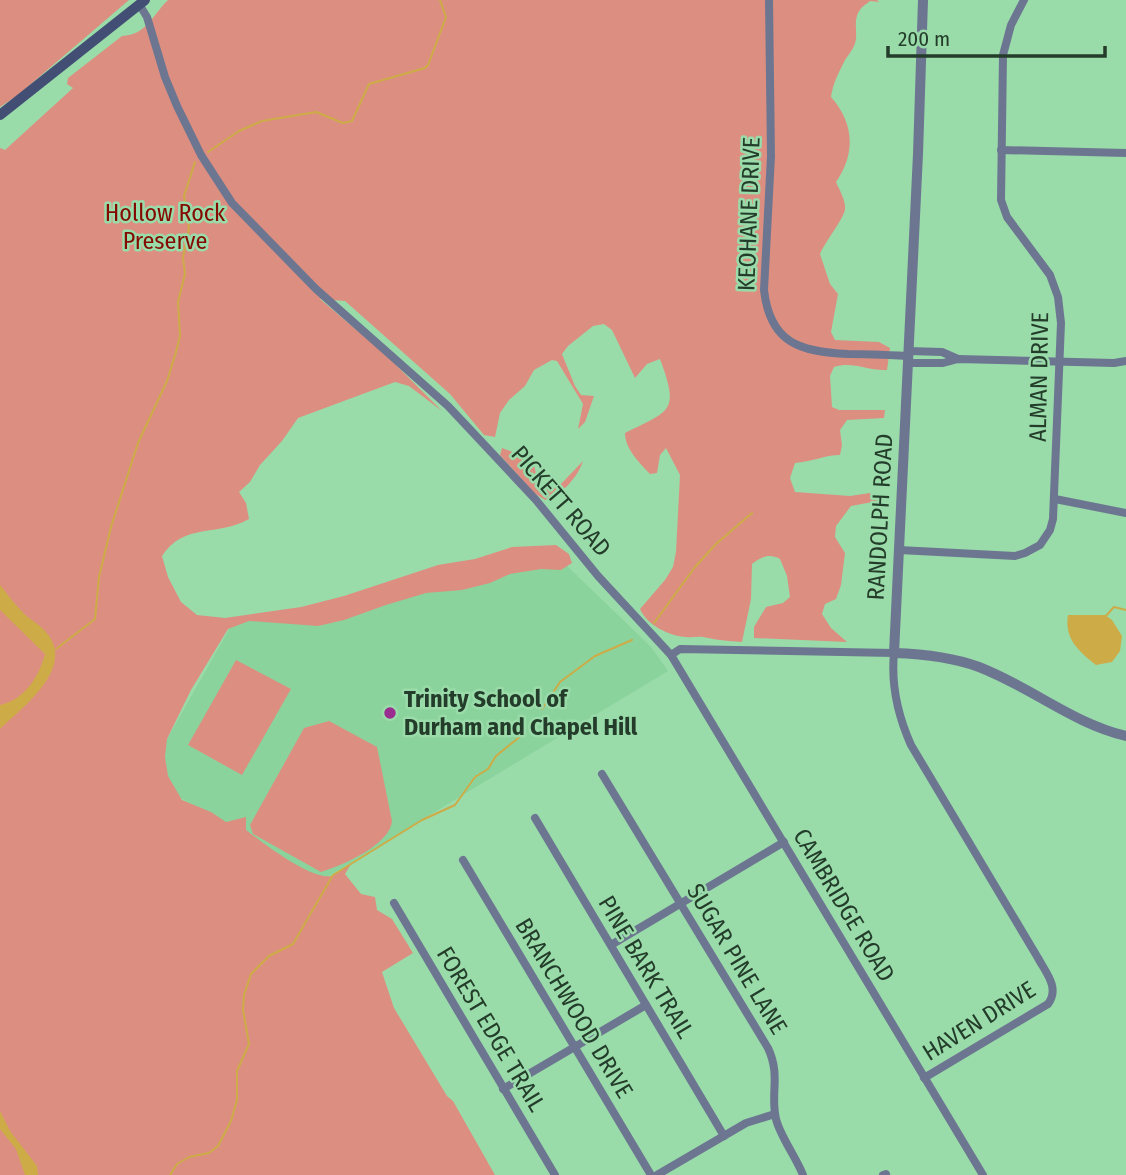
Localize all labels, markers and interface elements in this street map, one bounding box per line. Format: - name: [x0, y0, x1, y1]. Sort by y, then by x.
- scale bar: [888, 14, 1105, 58]
- text: 200 m: [898, 26, 950, 52]
- street label: KEOHANE DRIVE: [732, 136, 766, 292]
- park label: Hollow Rock Preserve: [105, 199, 226, 255]
- street label: ALMAN DRIVE: [1024, 312, 1054, 442]
- street label: RANDOLPH ROAD: [862, 433, 898, 601]
- street label: PICKETT ROAD: [505, 440, 617, 562]
- place label: Trinity School of Durham and Chapel Hill: [404, 685, 638, 741]
- marker: Trinity School of Durham and Chapel Hill: [382, 705, 398, 721]
- street label: CAMBRIDGE ROAD: [787, 824, 901, 986]
- street label: SUGAR PINE LANE: [681, 879, 793, 1039]
- street label: PINE BARK TRAIL: [593, 891, 700, 1044]
- street label: BRANCHWOOD DRIVE: [509, 913, 639, 1103]
- street label: FOREST EDGE TRAIL: [431, 942, 551, 1117]
- street label: HAVEN DRIVE: [918, 975, 1040, 1067]

